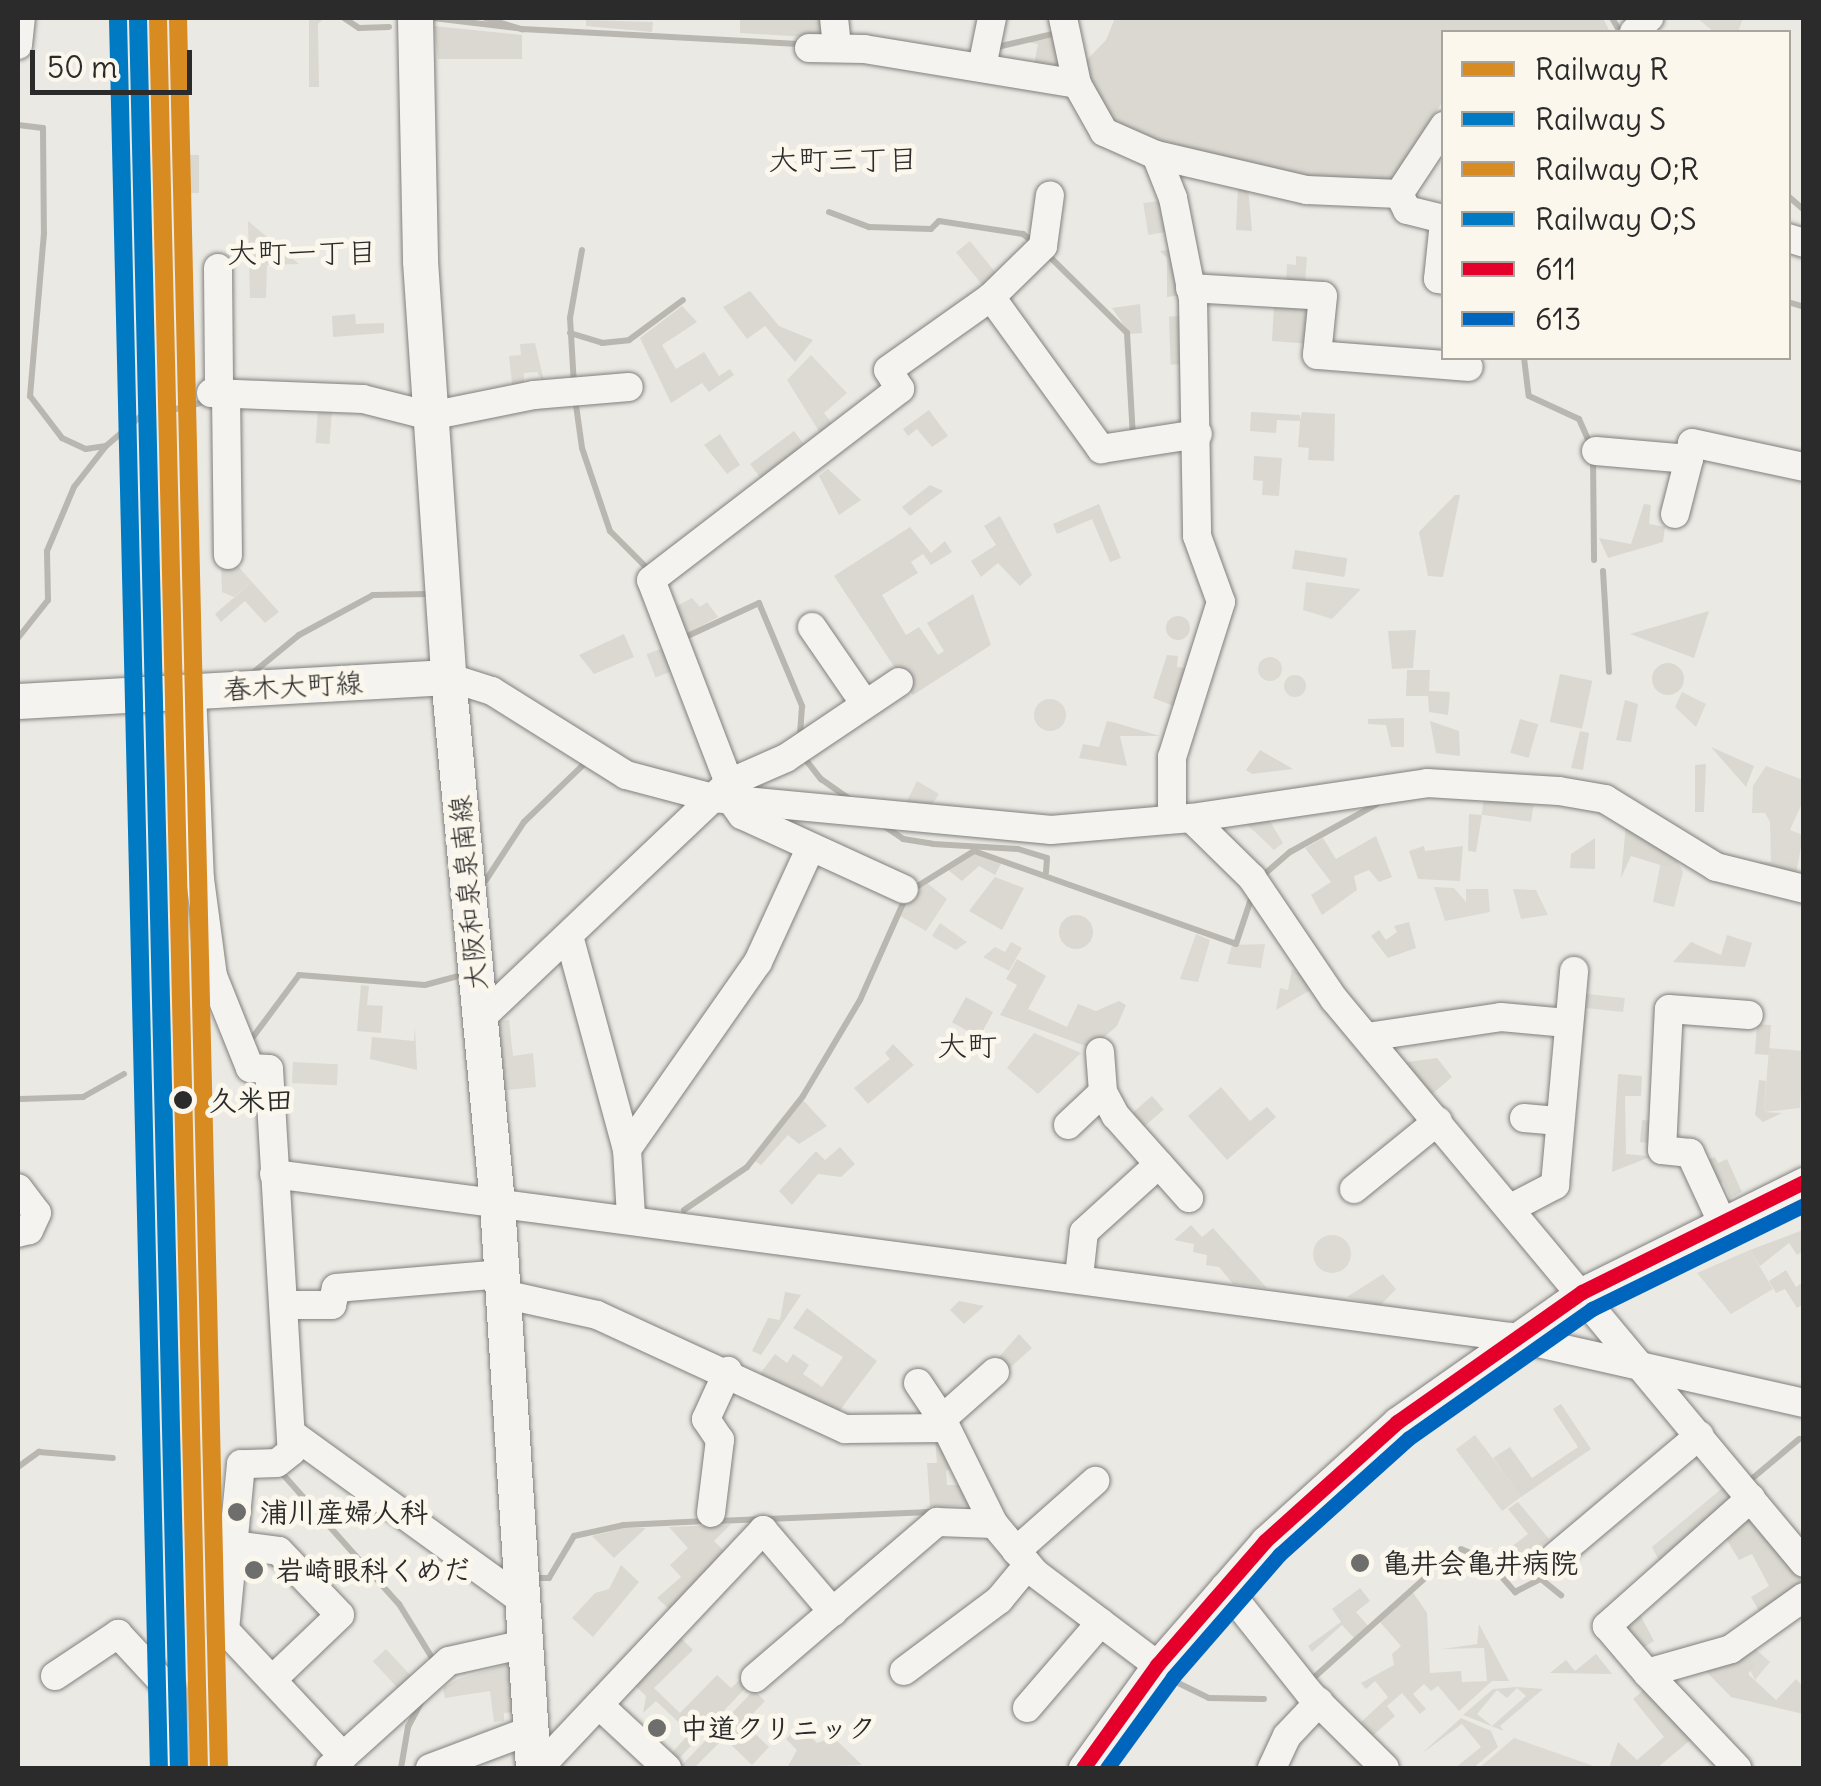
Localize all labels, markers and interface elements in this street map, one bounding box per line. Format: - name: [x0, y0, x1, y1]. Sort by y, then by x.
- scale bar: [35, 30, 198, 92]
- legend: [1441, 30, 1791, 360]
- text: 50 m: [47, 48, 117, 86]
- text: Railway R: [1535, 50, 1668, 88]
- text: Railway S: [1535, 100, 1666, 138]
- district label: 大町三丁目: [768, 141, 918, 177]
- text: Railway O;R: [1535, 150, 1699, 188]
- text: Railway O;S: [1535, 200, 1696, 238]
- district label: 大町一丁目: [227, 234, 377, 270]
- text: 611: [1535, 250, 1576, 288]
- text: 613: [1535, 300, 1581, 338]
- street label: 春木大町線: [222, 666, 364, 706]
- street label: 大阪和泉泉南線: [443, 794, 493, 992]
- district label: 大町: [937, 1027, 997, 1063]
- marker: 久米田: [166, 1083, 200, 1117]
- place label: 久米田: [209, 1083, 293, 1117]
- place label: 浦川産婦人科: [260, 1495, 428, 1529]
- marker: 浦川産婦人科: [224, 1499, 250, 1525]
- place label: 亀井会亀井病院: [1382, 1546, 1578, 1580]
- marker: 亀井会亀井病院: [1347, 1550, 1373, 1576]
- place label: 岩崎眼科くめだ: [276, 1553, 472, 1587]
- marker: 岩崎眼科くめだ: [241, 1557, 267, 1583]
- place label: 中道クリニック: [680, 1711, 876, 1745]
- marker: 中道クリニック: [644, 1715, 670, 1741]

